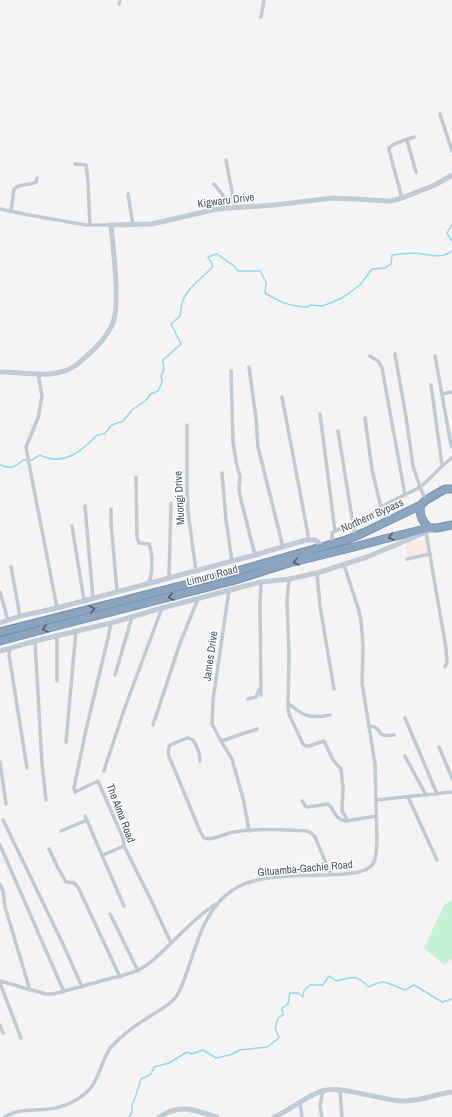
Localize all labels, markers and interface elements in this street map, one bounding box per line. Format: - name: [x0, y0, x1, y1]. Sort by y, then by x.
- street label: Kigwaru Drive: [197, 190, 255, 210]
- street label: Muongi Drive: [171, 471, 187, 525]
- street label: Northern Bypass: [338, 495, 406, 535]
- one-way arrow: [388, 532, 394, 541]
- one-way arrow: [293, 557, 299, 565]
- street label: Limuru Road: [185, 561, 239, 589]
- one-way arrow: [168, 592, 175, 601]
- one-way arrow: [89, 605, 95, 613]
- one-way arrow: [42, 624, 49, 633]
- street label: James Drive: [200, 630, 220, 682]
- street label: The Alma Road: [103, 781, 139, 845]
- street label: Gituamba-Gachie Road: [257, 857, 353, 879]

